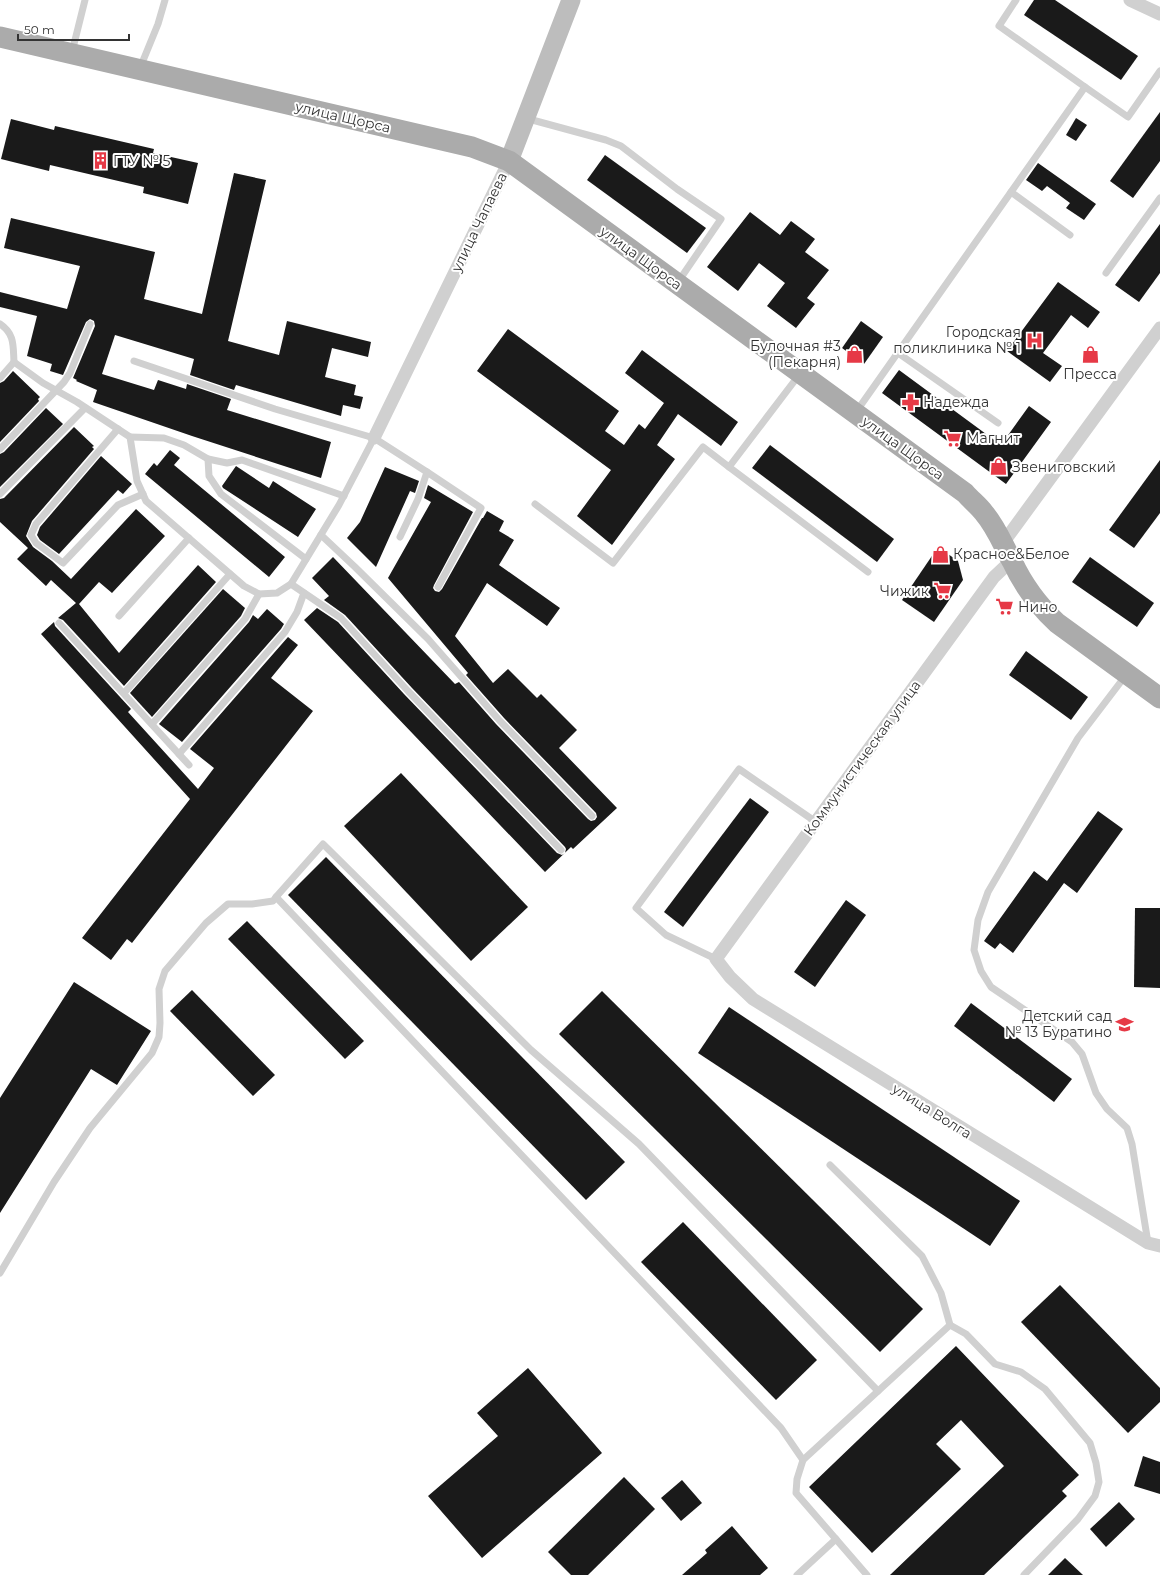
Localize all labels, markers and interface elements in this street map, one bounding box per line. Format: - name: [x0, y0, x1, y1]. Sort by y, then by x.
- scale bar: [18, 16, 129, 42]
- text: 50 m: [24, 22, 55, 37]
- street label: улица Щорса: [293, 97, 392, 137]
- building icon: ГТУ № 5: [90, 151, 110, 171]
- place label: ГТУ № 5: [113, 152, 171, 170]
- street label: улица Чапаева: [447, 169, 511, 276]
- street label: улица Щорса: [596, 222, 686, 294]
- place label: Городская поликлиника № 1: [893, 323, 1021, 357]
- hospital icon: Городская поликлиника № 1: [1024, 330, 1044, 350]
- place label: Булочная #3 (Пекарня): [750, 337, 841, 371]
- shop icon: Булочная #3 (Пекарня): [844, 344, 864, 364]
- shop icon: Пресса: [1080, 344, 1100, 364]
- place label: Пресса: [1063, 365, 1117, 383]
- pharmacy icon: Надежда: [900, 392, 920, 412]
- place label: Надежда: [923, 393, 989, 411]
- street label: улица Щорса: [858, 412, 948, 484]
- supermarket icon: Магнит: [943, 428, 963, 448]
- place label: Магнит: [966, 429, 1020, 447]
- shop icon: Звениговский: [989, 457, 1009, 477]
- place label: Звениговский: [1012, 458, 1116, 476]
- shop icon: Красное&Белое: [930, 544, 950, 564]
- place label: Красное&Белое: [953, 545, 1070, 563]
- supermarket icon: Чижик: [932, 581, 952, 601]
- place label: Чижик: [880, 582, 929, 600]
- supermarket icon: Нино: [995, 597, 1015, 617]
- place label: Нино: [1018, 598, 1058, 616]
- street label: Коммунистическая улица: [799, 677, 925, 839]
- place label: Детский сад № 13 Буратино: [1005, 1007, 1112, 1041]
- school or university icon: Детский сад № 13 Буратино: [1115, 1014, 1135, 1034]
- street label: улица Волга: [888, 1079, 975, 1143]

